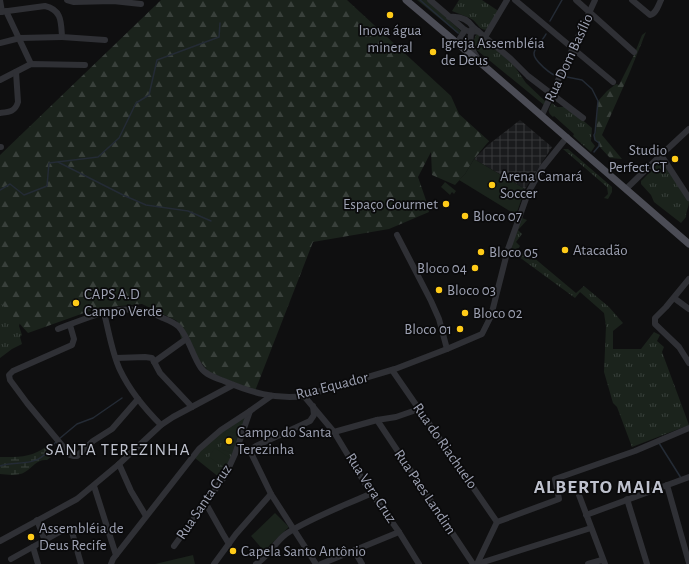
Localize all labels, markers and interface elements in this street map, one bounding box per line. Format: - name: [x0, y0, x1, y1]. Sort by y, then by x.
- marker: Inova água mineral: [385, 10, 395, 20]
- street label: Rua Dom Basílio: [542, 12, 596, 104]
- place label: Inova água mineral: [358, 23, 422, 55]
- place label: Igreja Assembléia de Deus: [441, 36, 545, 68]
- marker: Igreja Assembléia de Deus: [428, 47, 438, 57]
- place label: Studio Perfect CT: [609, 143, 668, 175]
- marker: Studio Perfect CT: [670, 154, 680, 164]
- place label: Arena Camará Soccer: [500, 169, 582, 201]
- marker: Arena Camará Soccer: [487, 180, 497, 190]
- place label: Espaço Gourmet: [343, 197, 438, 212]
- marker: Espaço Gourmet: [441, 199, 451, 209]
- place label: Bloco 07: [473, 209, 522, 224]
- marker: Bloco 07: [460, 211, 470, 221]
- place label: Atacadão: [573, 243, 628, 258]
- place label: Bloco 05: [489, 245, 538, 260]
- marker: Atacadão: [560, 245, 570, 255]
- marker: Bloco 05: [476, 247, 486, 257]
- place label: Bloco 04: [417, 261, 467, 276]
- marker: Bloco 04: [470, 263, 480, 273]
- place label: Bloco 03: [447, 283, 496, 298]
- marker: Bloco 03: [434, 285, 444, 295]
- place label: CAPS A.D Campo Verde: [84, 287, 162, 319]
- marker: CAPS A.D Campo Verde: [71, 298, 81, 308]
- place label: Bloco 02: [473, 306, 523, 321]
- marker: Bloco 02: [460, 308, 470, 318]
- place label: Bloco 01: [404, 322, 452, 337]
- marker: Bloco 01: [455, 324, 465, 334]
- street label: Rua Equador: [294, 370, 370, 402]
- street label: Rua do Riachuelo: [410, 400, 480, 492]
- place label: Campo do Santa Terezinha: [237, 425, 332, 457]
- marker: Campo do Santa Terezinha: [224, 436, 234, 446]
- district label: SANTA TEREZINHA: [46, 441, 191, 458]
- street label: Rua Paes Landim: [391, 447, 459, 537]
- street label: Rua Vera Cruz: [343, 450, 399, 526]
- street label: Rua Santa Cruz: [174, 462, 234, 542]
- district label: ALBERTO MAIA: [534, 478, 664, 497]
- place label: Assembléia de Deus Recife: [39, 521, 124, 553]
- marker: Assembléia de Deus Recife: [26, 532, 36, 542]
- place label: Capela Santo Antônio: [241, 544, 366, 559]
- marker: Capela Santo Antônio: [228, 546, 238, 556]

